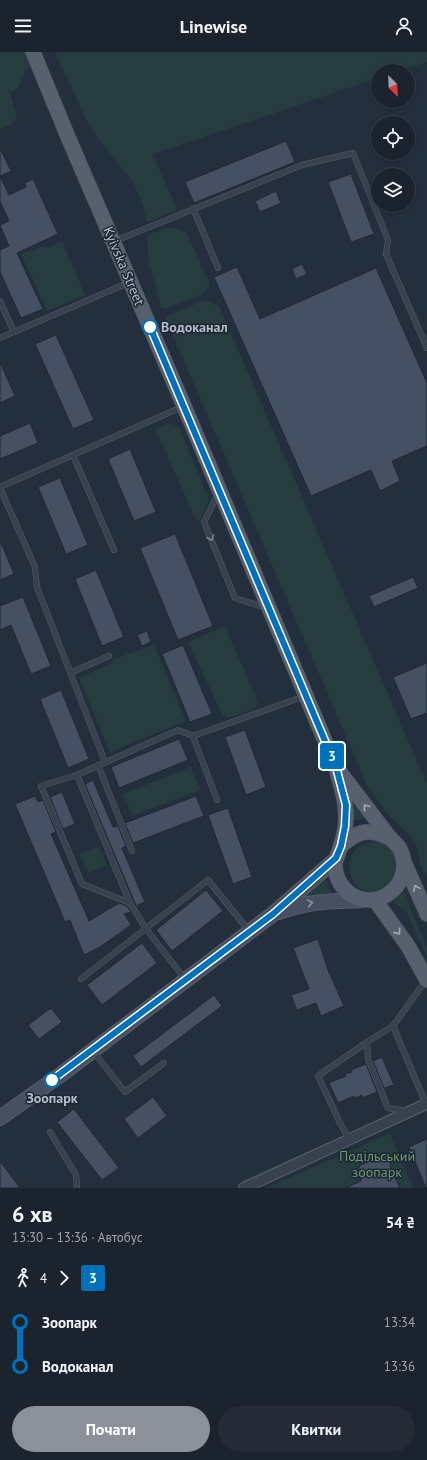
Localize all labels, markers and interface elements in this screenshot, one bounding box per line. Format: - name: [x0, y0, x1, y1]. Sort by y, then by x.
- icon: menu: [12, 15, 34, 37]
- text: Linewise: [180, 15, 247, 38]
- icon: person: [393, 15, 415, 37]
- north arrow: [371, 64, 415, 108]
- map controls: [371, 64, 415, 212]
- button: locate: [371, 116, 415, 160]
- button: layers: [371, 168, 415, 212]
- street label: Kyivska Street: [99, 224, 149, 308]
- place label: Водоканал: [161, 318, 228, 336]
- marker: Водоканал: [142, 319, 158, 335]
- one-way arrow: [206, 534, 214, 541]
- line badge: 3: [319, 743, 345, 769]
- text: 3: [328, 747, 336, 765]
- one-way arrow: [364, 804, 371, 811]
- one-way arrow: [412, 884, 420, 891]
- one-way arrow: [307, 899, 313, 908]
- one-way arrow: [393, 927, 400, 934]
- marker: Зоопарк: [44, 1072, 60, 1088]
- place label: Зоопарк: [26, 1089, 78, 1107]
- park label: Подільський зоопарк: [339, 1147, 415, 1181]
- text: 6 хв: [12, 1200, 53, 1228]
- text: 54 ₴: [386, 1213, 415, 1232]
- text: 13:30 – 13:36 · Автобус: [12, 1229, 143, 1246]
- icon: walk: [12, 1267, 34, 1289]
- icon: forward: [53, 1267, 75, 1289]
- text: 3: [89, 1269, 97, 1287]
- text: 4: [40, 1270, 47, 1287]
- text: Зоопарк: [42, 1313, 97, 1332]
- text: 13:34: [384, 1314, 415, 1331]
- text: Водоканал: [42, 1357, 114, 1376]
- text: 13:36: [384, 1358, 415, 1375]
- button: Почати: [12, 1406, 210, 1452]
- button: Квитки: [218, 1406, 415, 1452]

